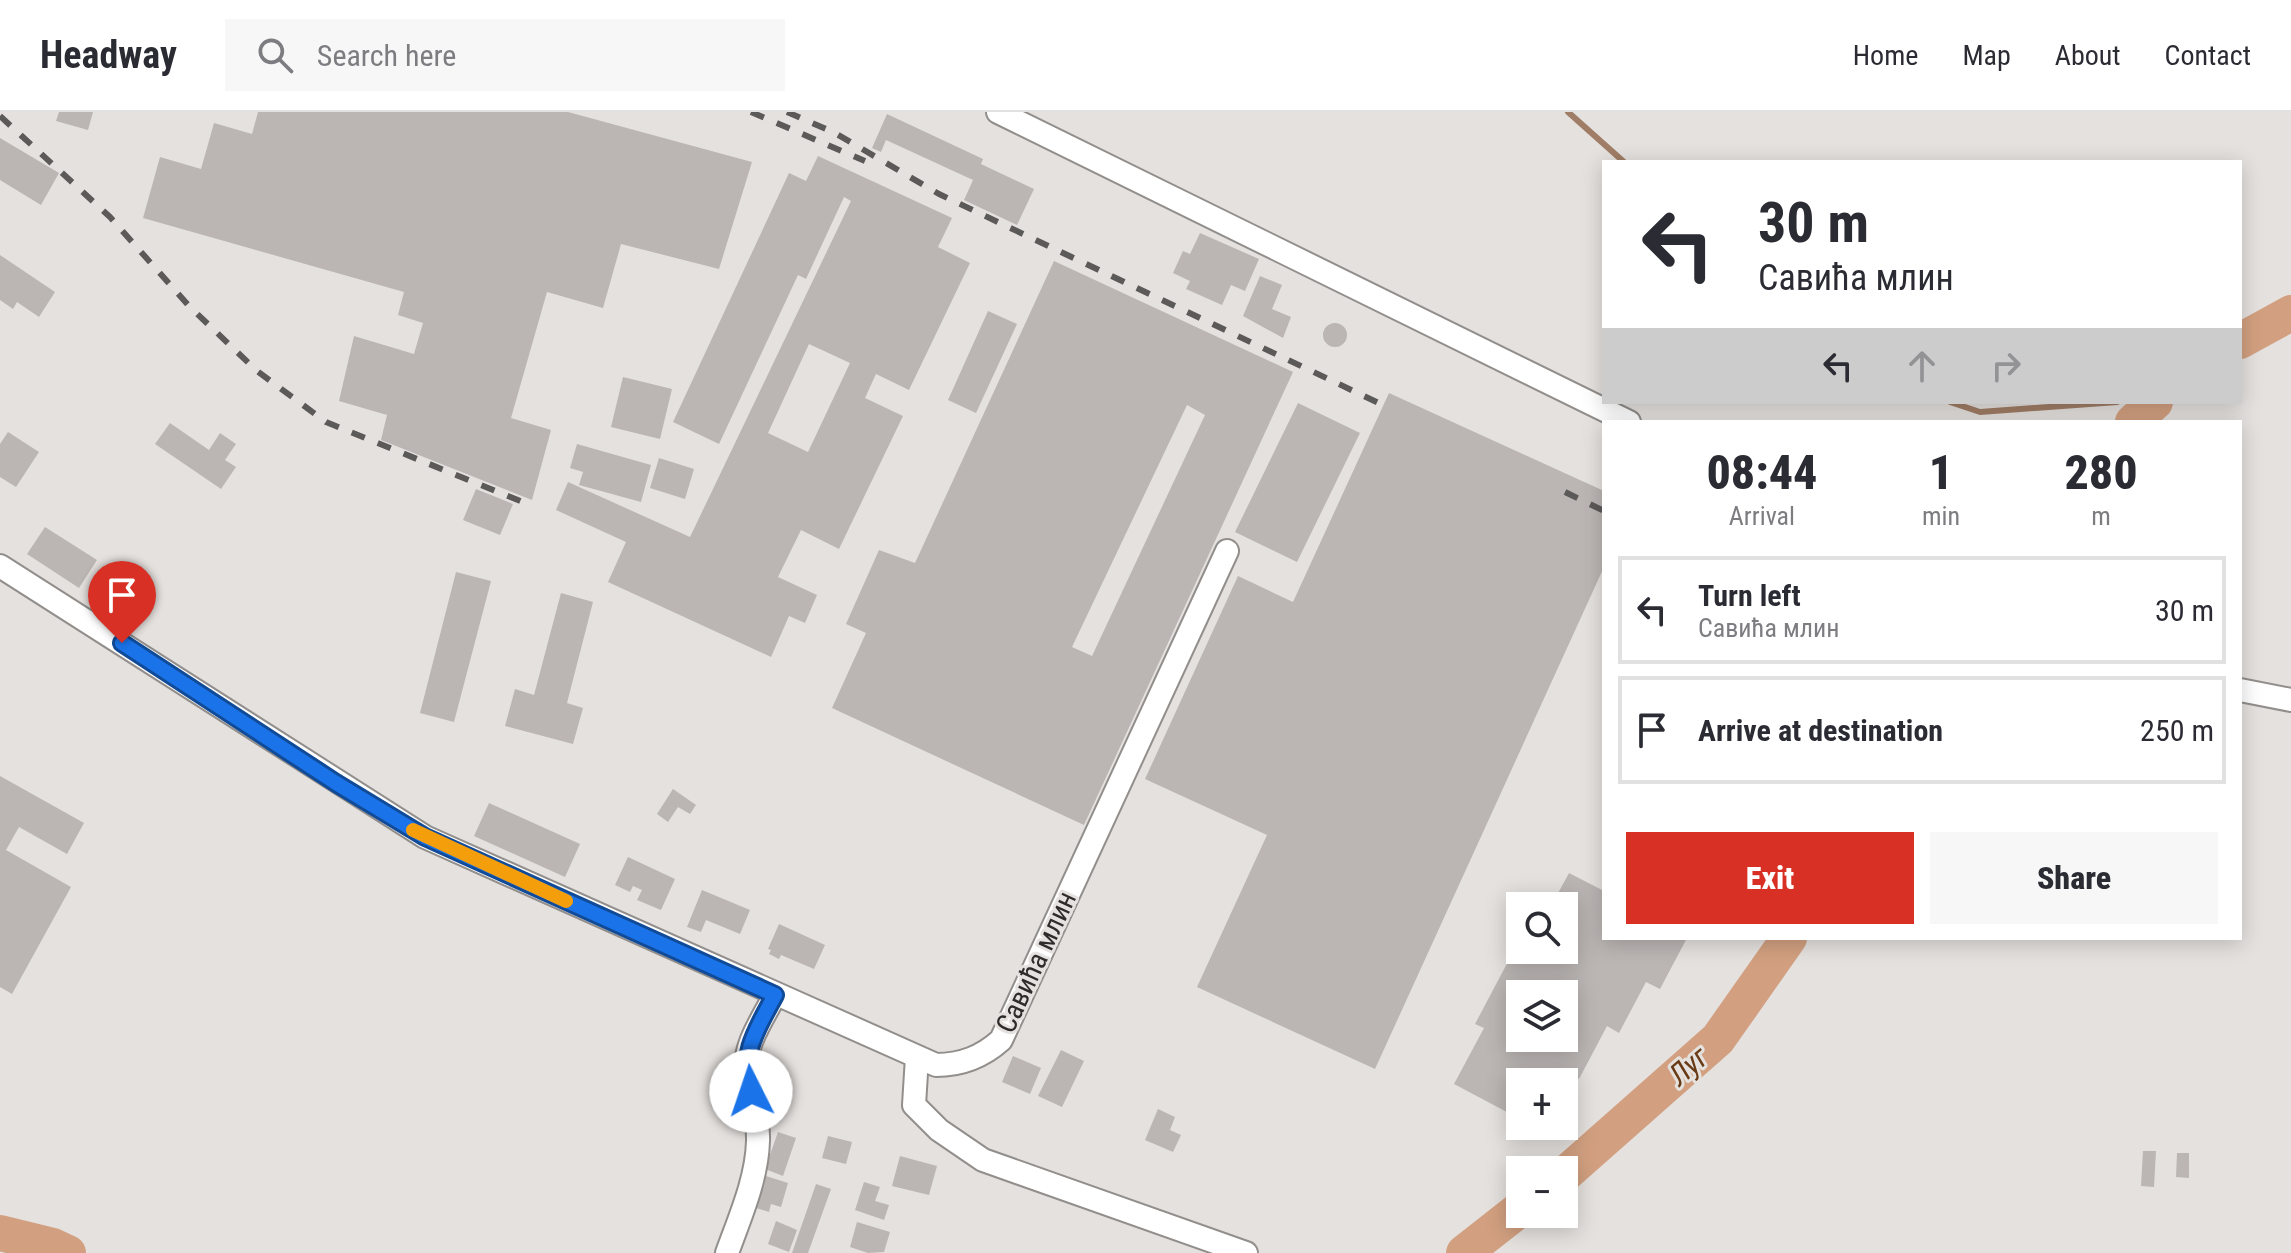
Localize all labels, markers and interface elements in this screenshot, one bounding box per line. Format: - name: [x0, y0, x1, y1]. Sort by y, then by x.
- search box: [225, 19, 785, 91]
- text: Headway: [40, 33, 177, 77]
- icon: search: [253, 33, 297, 77]
- text: Search here: [317, 38, 456, 73]
- text: Home: [1853, 39, 1918, 72]
- text: Map: [1962, 39, 2011, 72]
- text: About: [2055, 39, 2121, 72]
- text: Contact: [2165, 39, 2251, 72]
- text: 30 m: [1758, 190, 1869, 256]
- icon: left: [1626, 192, 1730, 296]
- text: Савића млин: [1758, 257, 1954, 299]
- icon: left: [1816, 344, 1860, 388]
- icon: ahead: [1900, 344, 1944, 388]
- icon: right: [1984, 344, 2028, 388]
- text: 08:44: [1706, 444, 1818, 501]
- text: 1: [1929, 444, 1953, 501]
- text: 280: [2064, 444, 2138, 501]
- text: Arrival: [1729, 501, 1795, 531]
- text: min: [1922, 501, 1960, 531]
- text: m: [2091, 501, 2111, 531]
- pin: [88, 561, 156, 643]
- icon: arrive: [100, 573, 144, 617]
- text: Turn left: [1698, 578, 1801, 613]
- icon: left: [1630, 588, 1674, 632]
- text: 30 m: [2155, 593, 2214, 628]
- text: Савића млин: [1698, 613, 1839, 643]
- icon: arrive: [1630, 708, 1674, 752]
- text: Arrive at destination: [1698, 713, 1943, 748]
- text: 250 m: [2140, 713, 2214, 748]
- button: Exit: [1626, 832, 1914, 924]
- button: Share: [1930, 832, 2218, 924]
- street label: Савића млин: [989, 886, 1083, 1038]
- map controls: [1506, 892, 1578, 1228]
- button: search: [1506, 892, 1578, 964]
- button: layers: [1506, 980, 1578, 1052]
- water label: Луг: [1660, 1039, 1716, 1093]
- position arrow: [709, 1049, 793, 1133]
- button: +: [1506, 1068, 1578, 1140]
- button: −: [1506, 1156, 1578, 1228]

